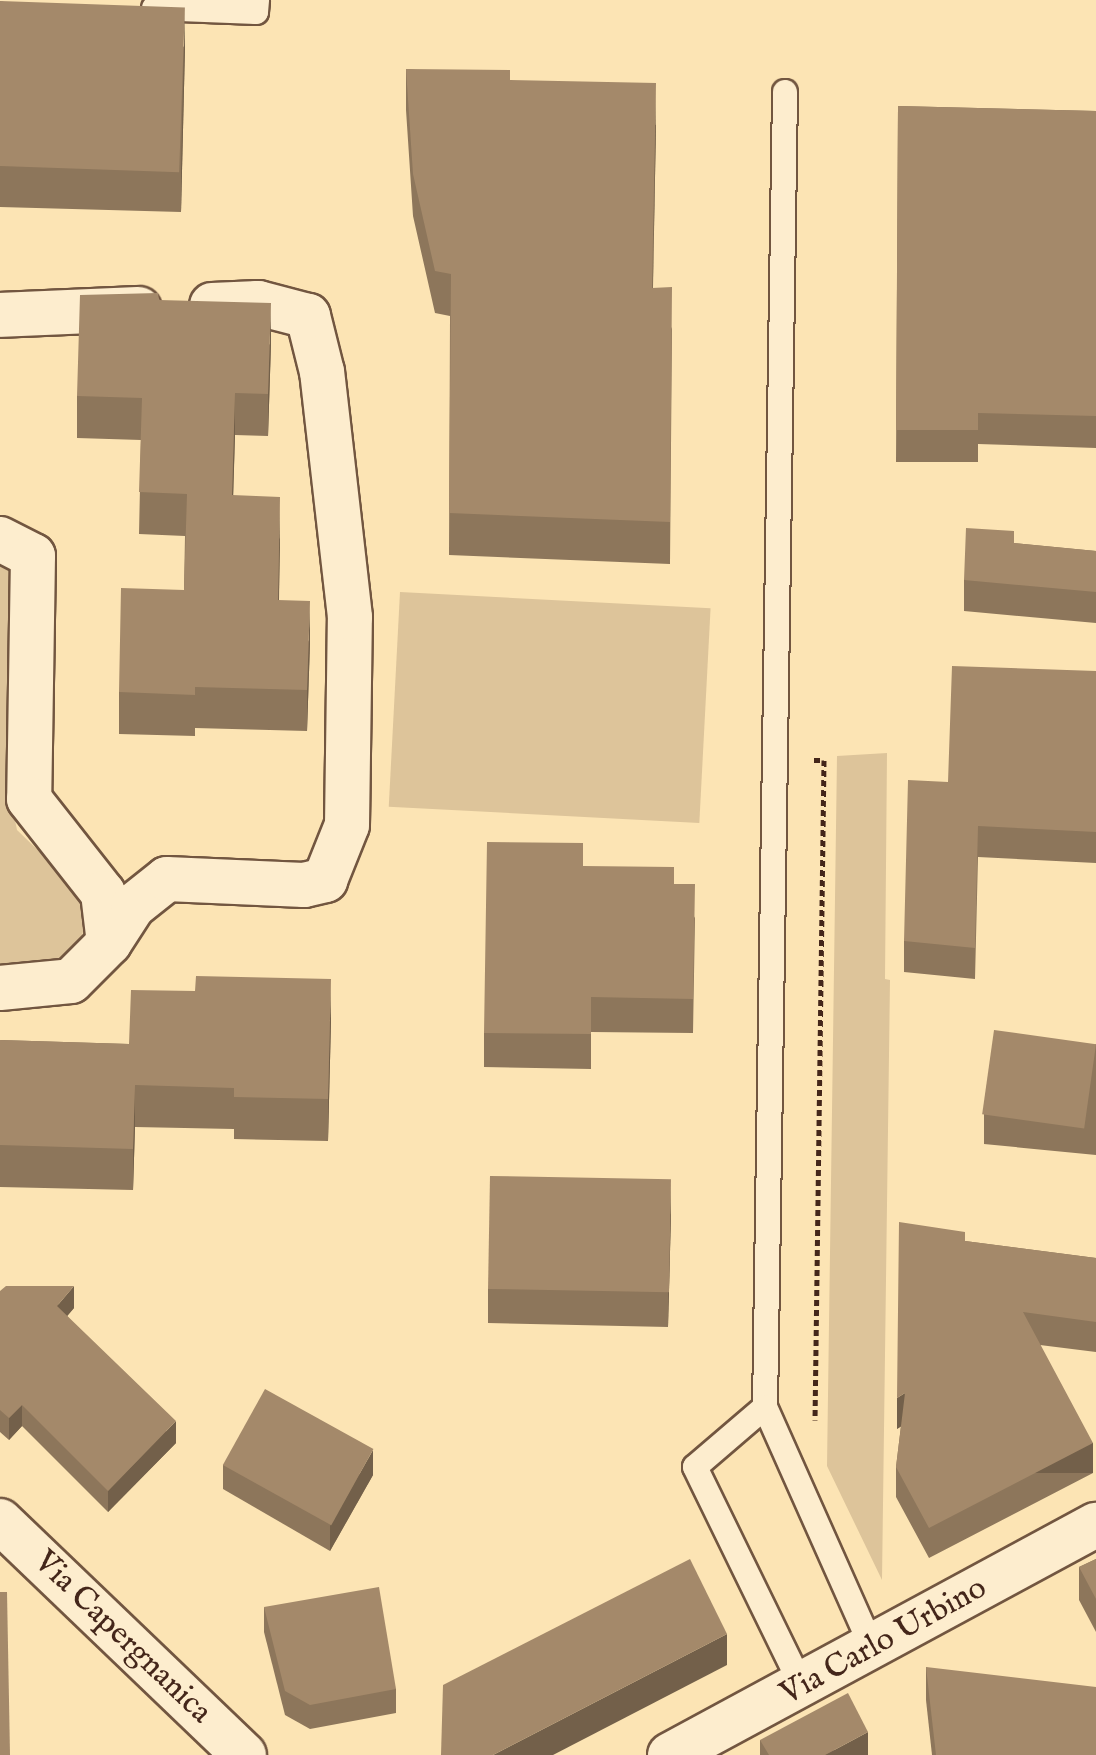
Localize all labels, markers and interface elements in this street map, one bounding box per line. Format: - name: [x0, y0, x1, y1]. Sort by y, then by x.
- street label: Via Capergnanica: [25, 1544, 219, 1732]
- street label: Via Carlo Urbino: [774, 1570, 994, 1714]

